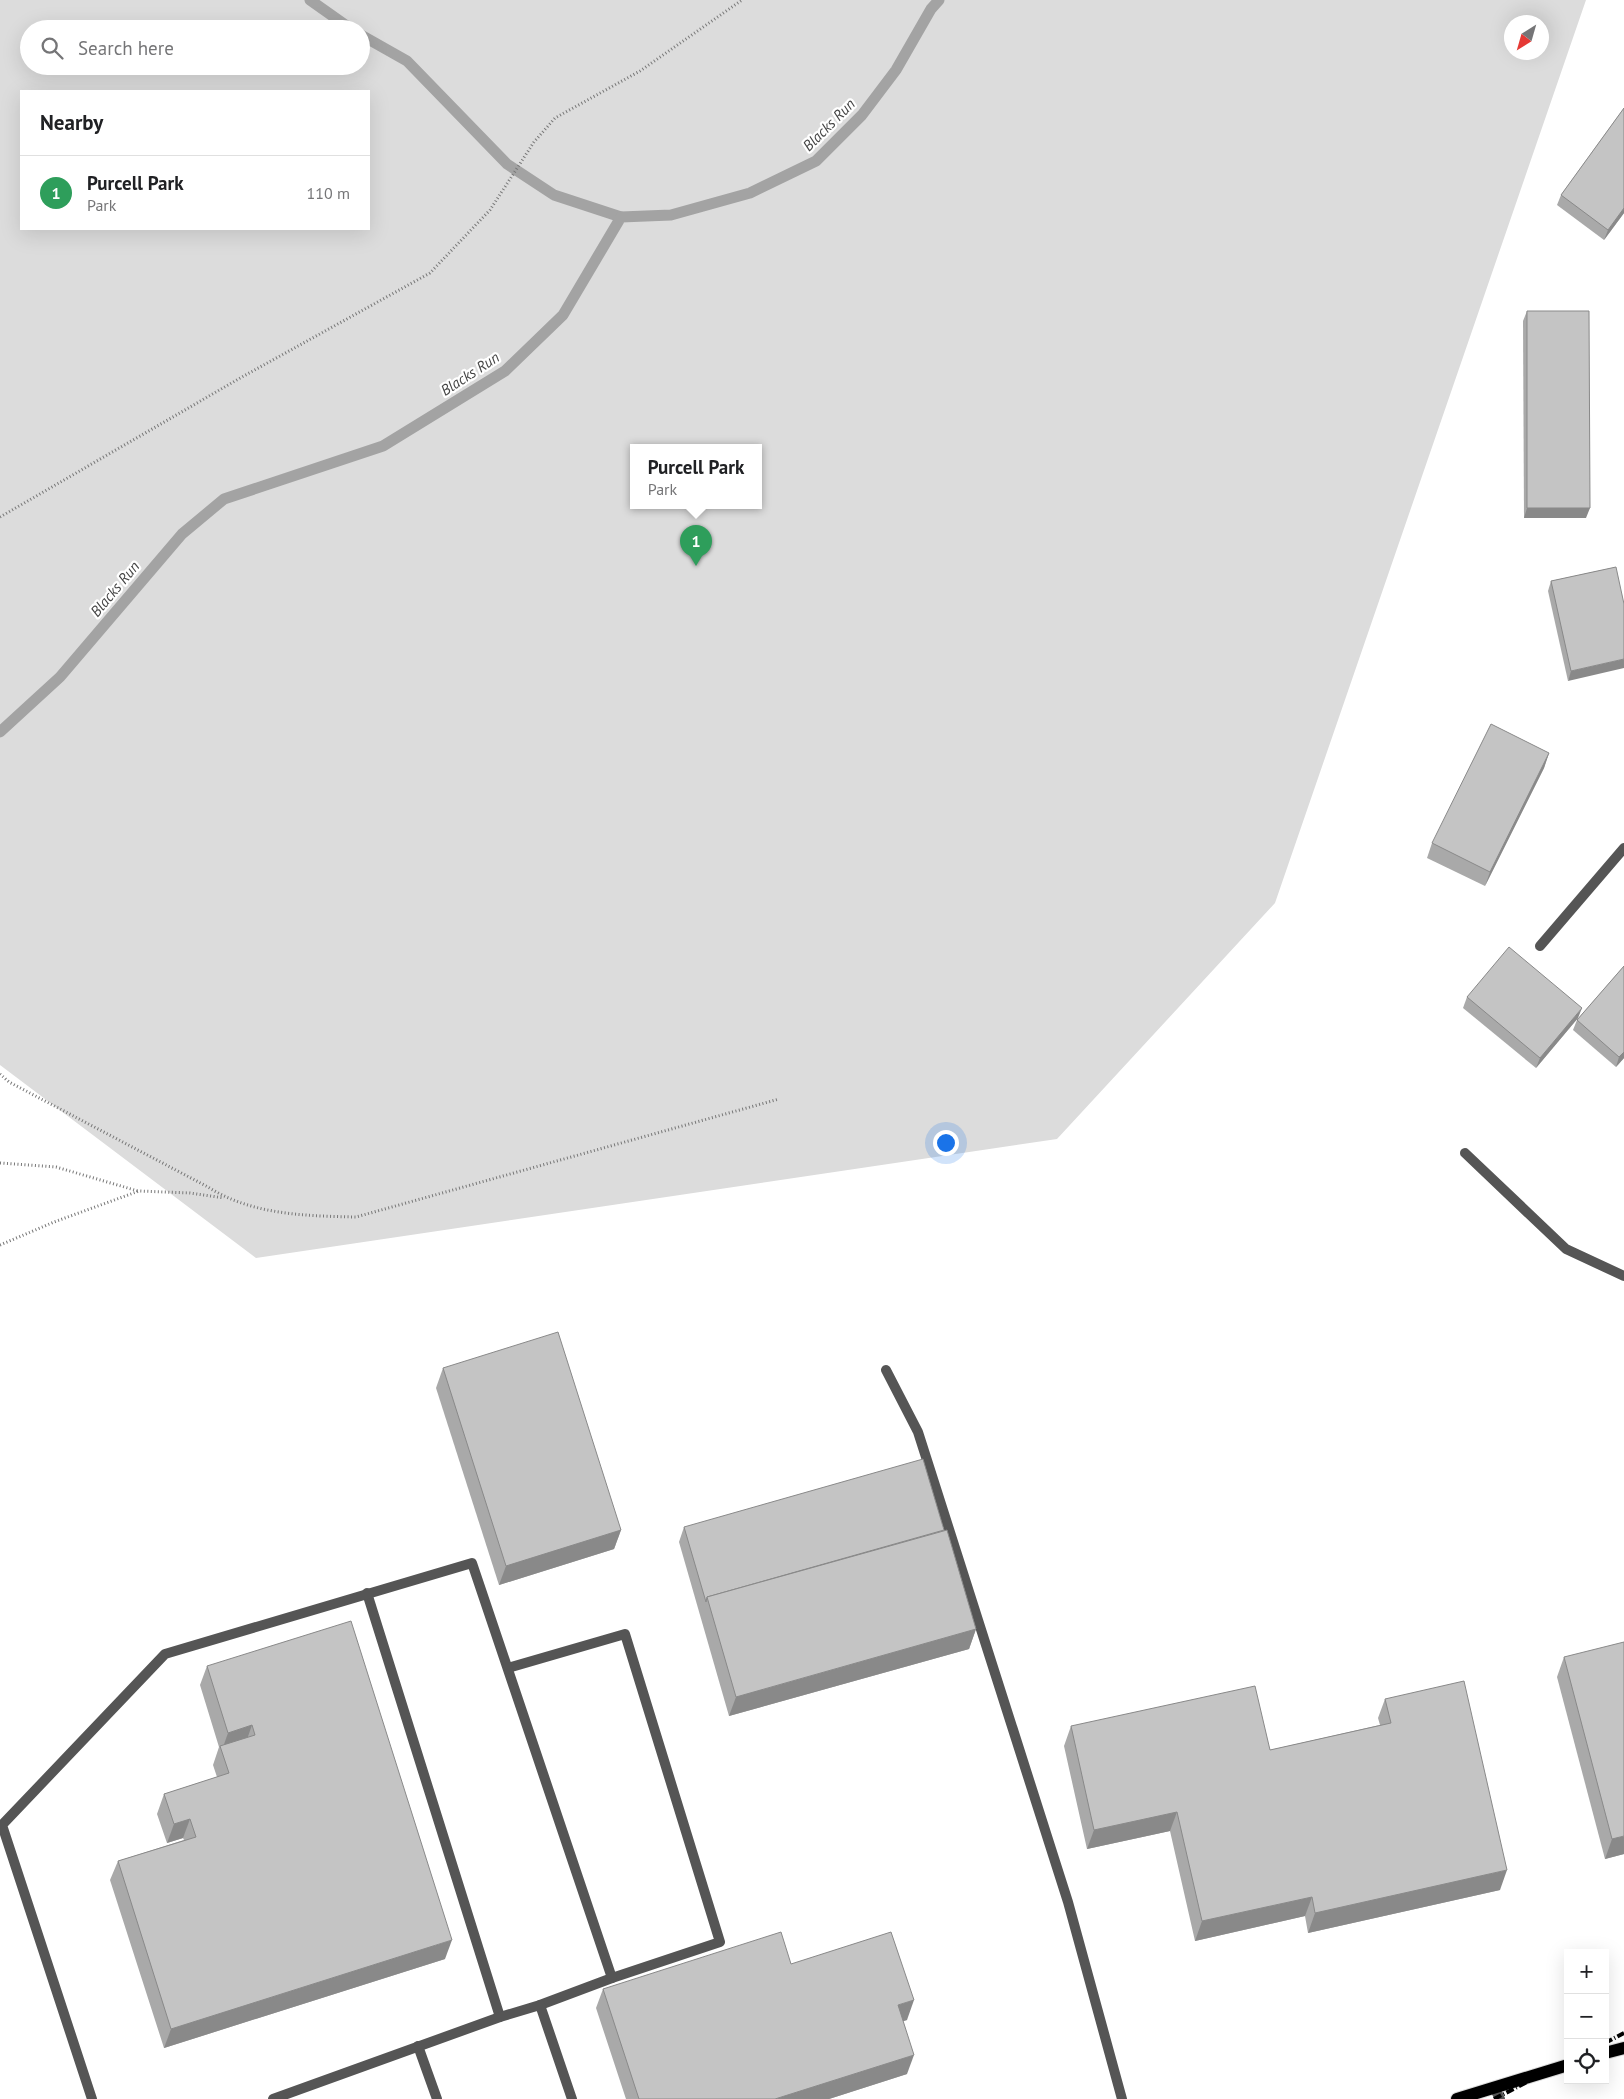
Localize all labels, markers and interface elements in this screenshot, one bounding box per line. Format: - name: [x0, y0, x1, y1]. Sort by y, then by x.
- north arrow: [1504, 15, 1549, 60]
- search box: [20, 20, 370, 75]
- icon: search: [38, 34, 66, 62]
- text: Search here: [78, 36, 174, 60]
- water label: Blacks Run: [798, 94, 859, 155]
- text: Nearby: [40, 109, 103, 136]
- text: Purcell Park: [87, 171, 183, 195]
- text: 1: [51, 183, 61, 203]
- text: 110 m: [307, 183, 350, 203]
- text: Park: [87, 195, 116, 215]
- water label: Blacks Run: [437, 347, 503, 400]
- popup: [630, 444, 762, 509]
- text: Purcell Park: [648, 455, 744, 479]
- text: Park: [648, 479, 677, 499]
- pin: 1: [680, 525, 712, 566]
- water label: Blacks Run: [86, 557, 143, 620]
- your location: [933, 1130, 959, 1156]
- map controls: [1564, 1949, 1609, 2084]
- button: +: [1564, 1949, 1609, 1994]
- button: −: [1564, 1994, 1609, 2039]
- button: locate: [1564, 2039, 1609, 2084]

